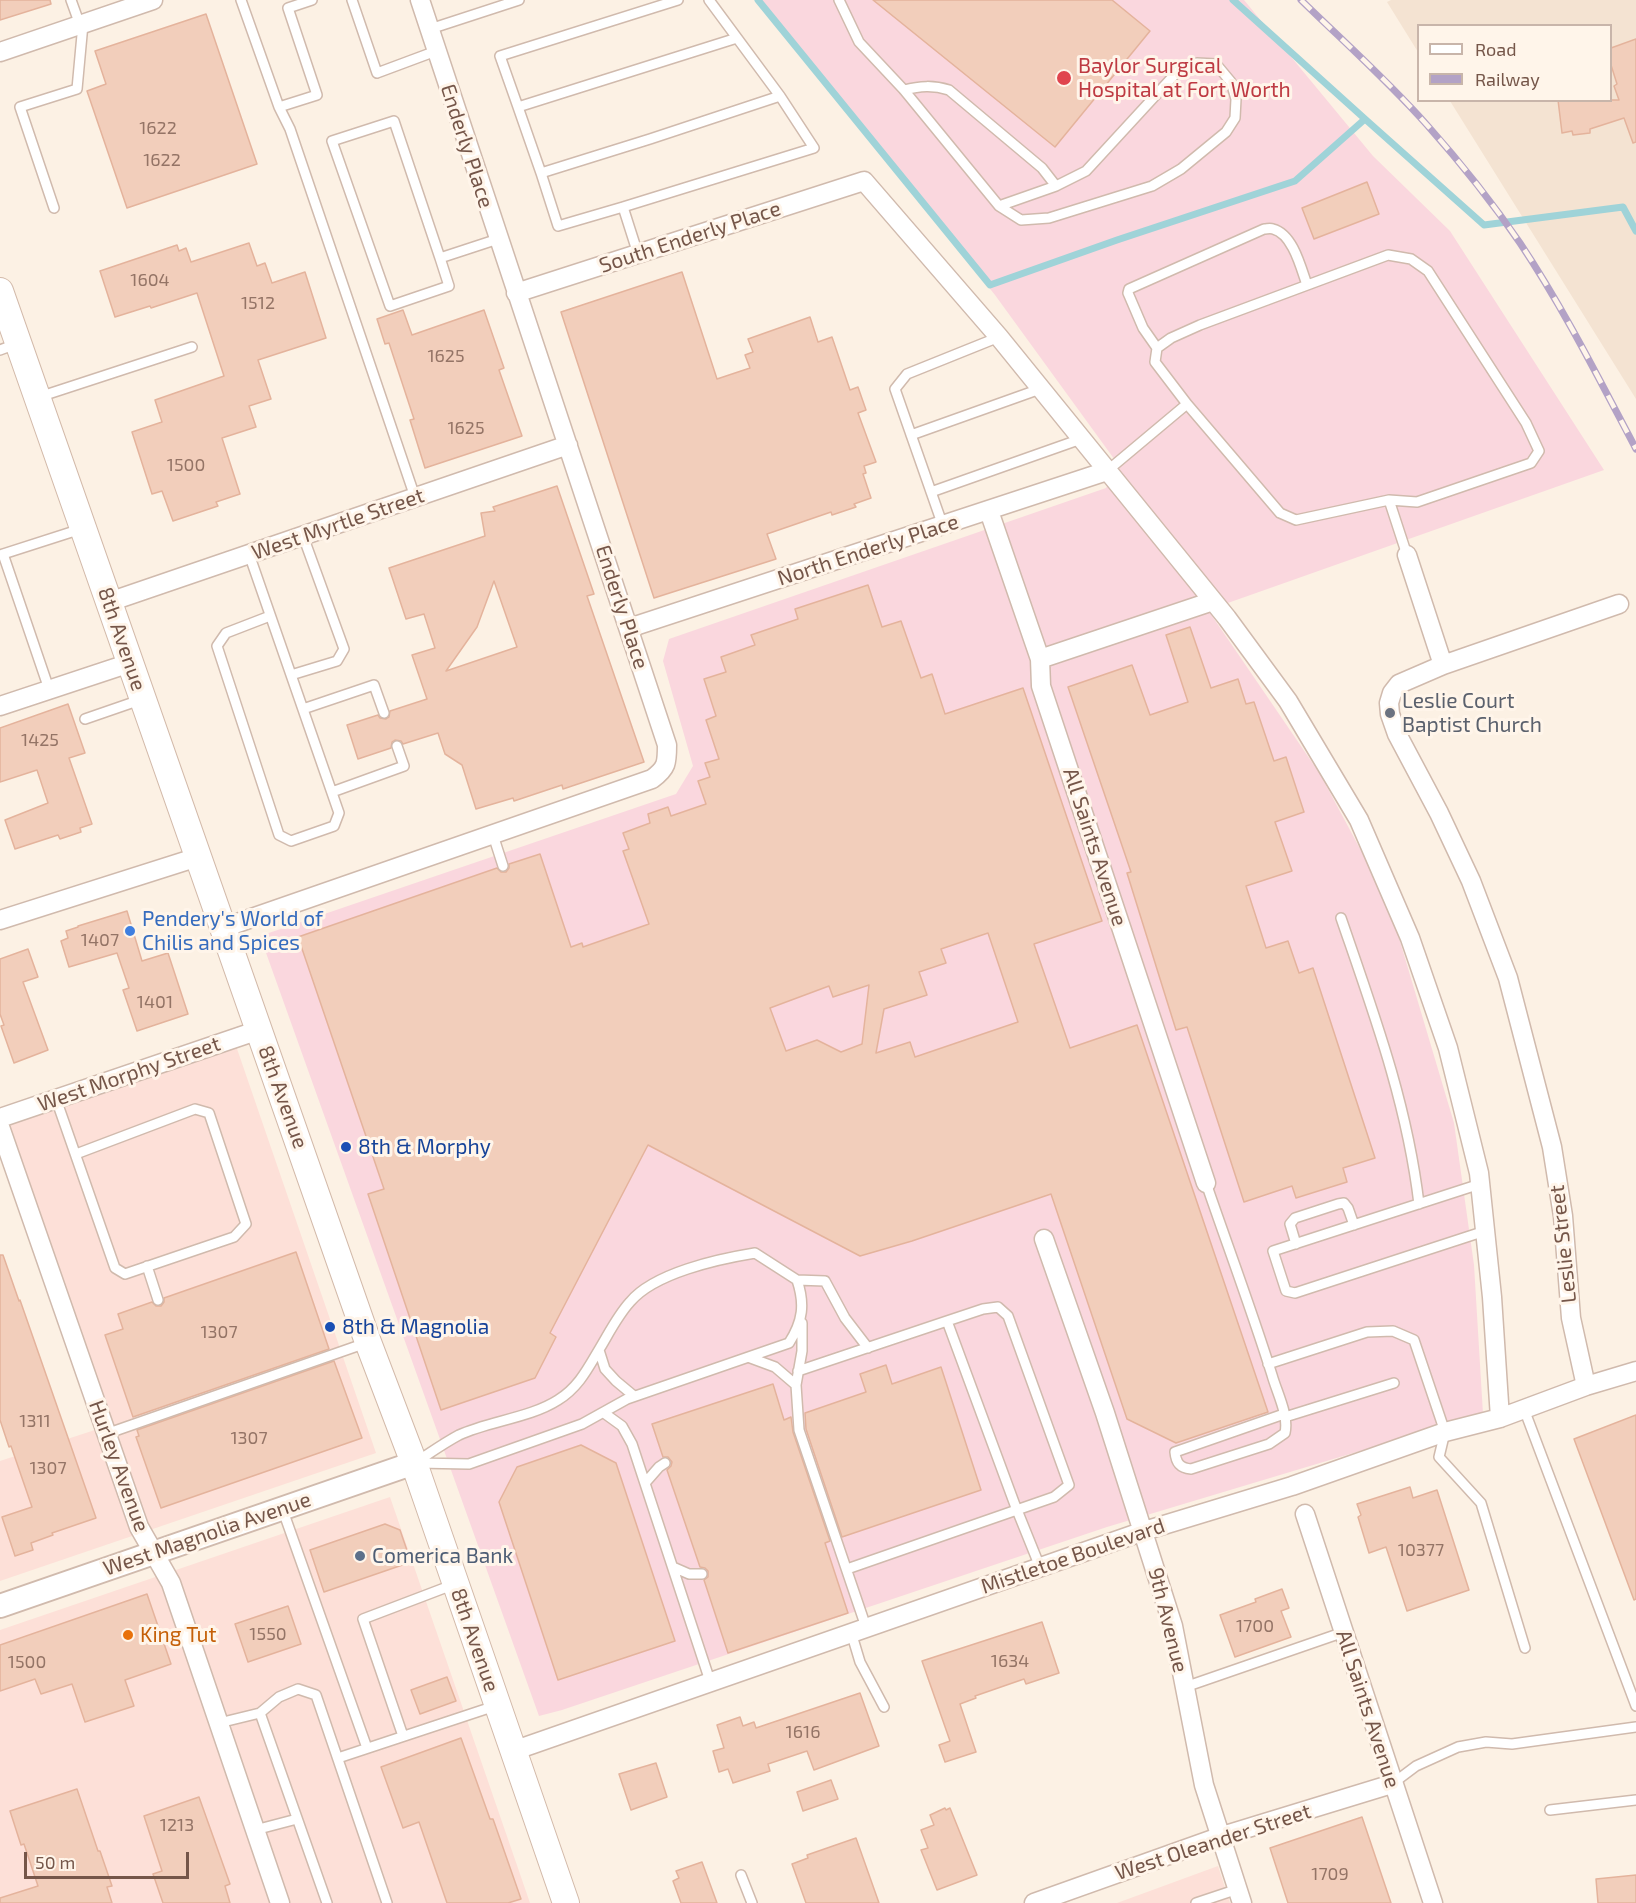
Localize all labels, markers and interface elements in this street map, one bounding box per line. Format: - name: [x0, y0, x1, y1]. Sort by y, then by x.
- legend: [1417, 24, 1612, 102]
- text: Road: [1475, 38, 1516, 60]
- place label: Baylor Surgical Hospital at Fort Worth: [1078, 53, 1291, 103]
- text: Railway: [1475, 68, 1540, 90]
- marker: Baylor Surgical Hospital at Fort Worth: [1055, 69, 1073, 87]
- street label: Enderly Place: [435, 81, 499, 211]
- house number: 1622: [139, 117, 177, 139]
- house number: 1622: [143, 149, 181, 171]
- street label: South Enderly Place: [596, 196, 784, 278]
- house number: 1604: [130, 269, 170, 291]
- house number: 1512: [241, 292, 275, 314]
- house number: 1625: [427, 345, 465, 367]
- house number: 1625: [447, 417, 485, 439]
- house number: 1500: [167, 454, 205, 476]
- street label: West Myrtle Street: [248, 483, 428, 565]
- street label: North Enderly Place: [774, 509, 962, 591]
- street label: Enderly Place: [590, 542, 654, 672]
- street label: 8th Avenue: [93, 584, 151, 694]
- place label: Leslie Court Baptist Church: [1402, 688, 1542, 738]
- marker: Leslie Court Baptist Church: [1383, 706, 1397, 720]
- house number: 1425: [21, 729, 59, 751]
- street label: All Saints Avenue: [1058, 765, 1132, 929]
- place label: Pendery's World of Chilis and Spices: [142, 906, 323, 956]
- marker: Pendery's World of Chilis and Spices: [123, 924, 137, 938]
- house number: 1407: [81, 929, 119, 951]
- house number: 1401: [137, 991, 173, 1013]
- street label: West Morphy Street: [34, 1031, 224, 1117]
- street label: 8th Avenue: [253, 1042, 313, 1152]
- place label: 8th & Morphy: [358, 1134, 491, 1160]
- marker: 8th & Morphy: [339, 1140, 353, 1154]
- street label: Leslie Street: [1544, 1184, 1582, 1304]
- place label: 8th & Magnolia: [342, 1314, 489, 1340]
- marker: 8th & Magnolia: [323, 1320, 337, 1334]
- house number: 1307: [200, 1321, 238, 1343]
- street label: Hurley Avenue: [84, 1397, 154, 1535]
- house number: 1311: [19, 1410, 51, 1432]
- house number: 1307: [230, 1427, 268, 1449]
- house number: 1307: [29, 1457, 67, 1479]
- street label: West Magnolia Avenue: [100, 1487, 314, 1581]
- street label: Mistletoe Boulevard: [978, 1513, 1168, 1599]
- house number: 10377: [1398, 1539, 1444, 1561]
- place label: Comerica Bank: [372, 1543, 513, 1569]
- marker: Comerica Bank: [353, 1549, 367, 1563]
- street label: 9th Avenue: [1143, 1565, 1193, 1675]
- street label: 8th Avenue: [446, 1585, 504, 1695]
- house number: 1700: [1236, 1615, 1274, 1637]
- place label: King Tut: [140, 1622, 217, 1648]
- house number: 1550: [249, 1623, 287, 1645]
- street label: All Saints Avenue: [1331, 1627, 1405, 1791]
- marker: King Tut: [121, 1628, 135, 1642]
- house number: 1634: [991, 1650, 1029, 1672]
- house number: 1500: [8, 1651, 46, 1673]
- house number: 1616: [786, 1721, 820, 1743]
- street label: West Oleander Street: [1112, 1798, 1314, 1886]
- house number: 1213: [160, 1814, 194, 1836]
- scale bar: [27, 1840, 192, 1878]
- text: 50 m: [35, 1851, 75, 1873]
- house number: 1709: [1311, 1863, 1349, 1885]

